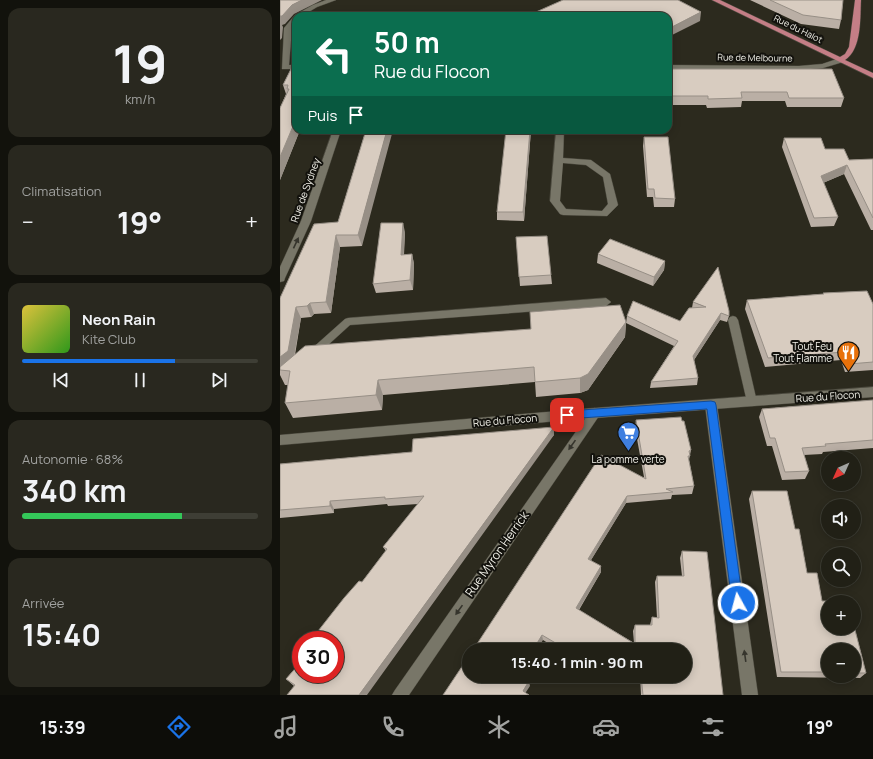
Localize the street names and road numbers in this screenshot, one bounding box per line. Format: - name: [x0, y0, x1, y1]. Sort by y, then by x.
- street label: Rue du Halot: [772, 11, 825, 46]
- street label: Rue de Melbourne: [717, 50, 793, 65]
- street label: Rue de Sydney: [287, 155, 323, 224]
- street label: Rue du Flocon: [795, 387, 861, 405]
- street label: Rue du Flocon: [472, 410, 538, 430]
- street label: Rue Myron Herrick: [461, 507, 533, 600]

